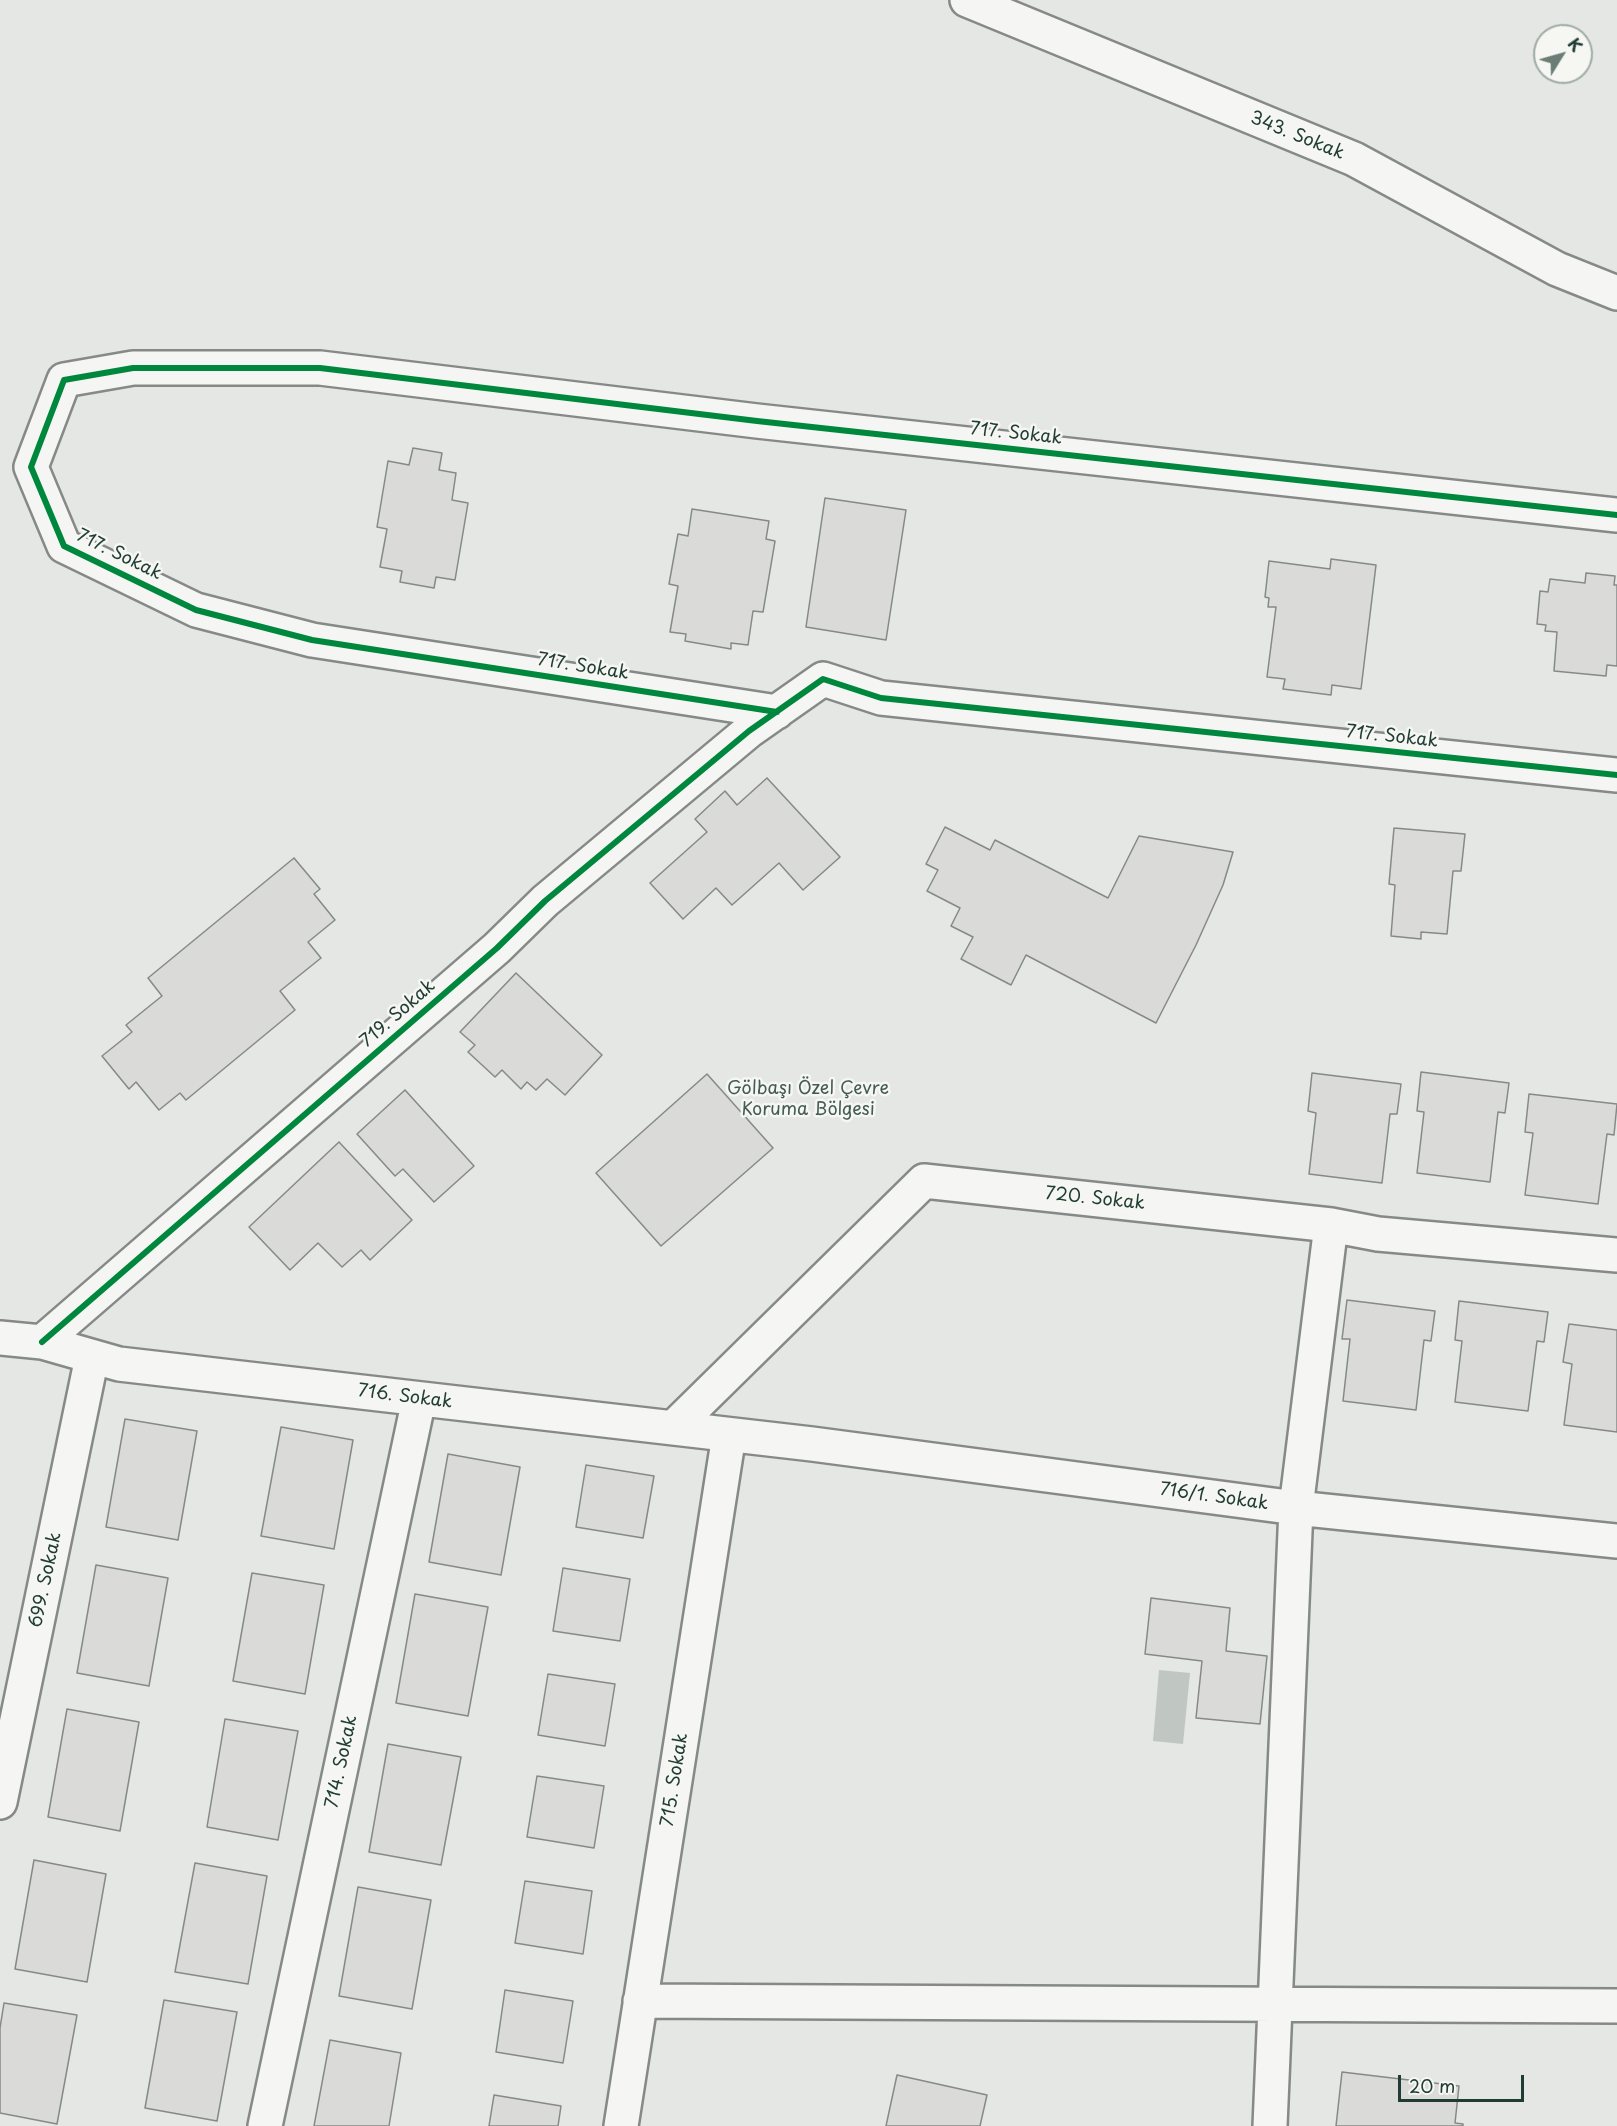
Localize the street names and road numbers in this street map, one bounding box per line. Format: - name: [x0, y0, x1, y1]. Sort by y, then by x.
- street label: 343. Sokak: [1247, 107, 1347, 165]
- street label: 717. Sokak: [969, 418, 1063, 450]
- street label: 717. Sokak: [73, 525, 165, 585]
- street label: 717. Sokak: [536, 649, 630, 685]
- street label: 717. Sokak: [1345, 721, 1439, 753]
- street label: 719. Sokak: [356, 976, 440, 1052]
- street label: 720. Sokak: [1044, 1183, 1146, 1215]
- street label: 716. Sokak: [356, 1380, 454, 1414]
- street label: 716/1. Sokak: [1158, 1479, 1270, 1515]
- street label: 699. Sokak: [25, 1530, 67, 1630]
- street label: 714. Sokak: [322, 1713, 362, 1811]
- street label: 715. Sokak: [657, 1732, 693, 1828]

